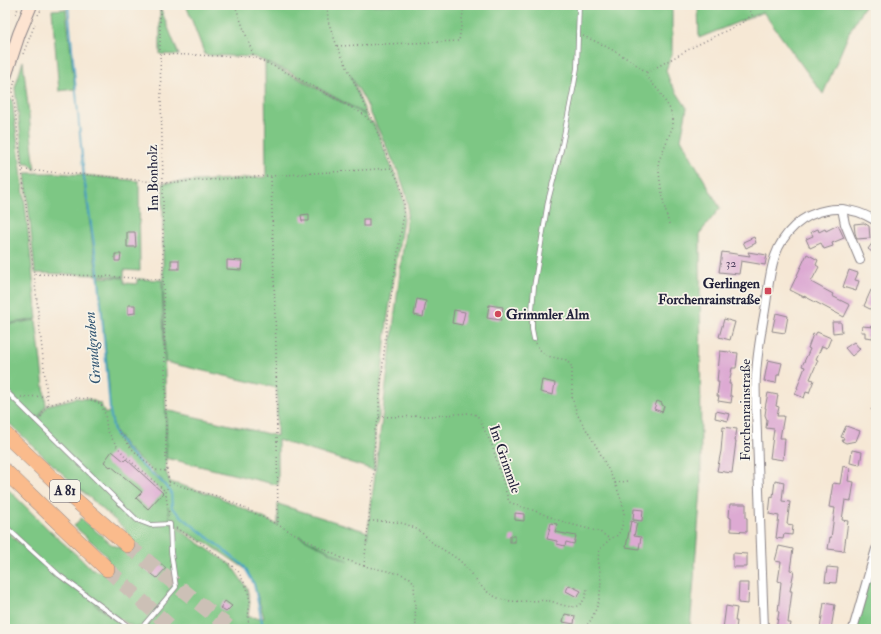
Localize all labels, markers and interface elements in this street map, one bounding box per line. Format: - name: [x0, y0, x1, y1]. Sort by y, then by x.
- street label: Im Bonholz: [144, 144, 162, 212]
- house number: 32: [726, 256, 736, 271]
- place label: Gerlingen Forchenrainstraße: [658, 275, 761, 308]
- marker: Gerlingen Forchenrainstraße: [763, 286, 773, 296]
- place label: Grimmler Alm: [506, 306, 589, 323]
- marker: Grimmler Alm: [493, 309, 503, 319]
- water label: Grundgraben: [80, 311, 106, 385]
- street label: Forchenrainstraße: [737, 359, 754, 461]
- street label: Im Grimmle: [485, 423, 525, 496]
- road number: A 81: [50, 480, 80, 502]

